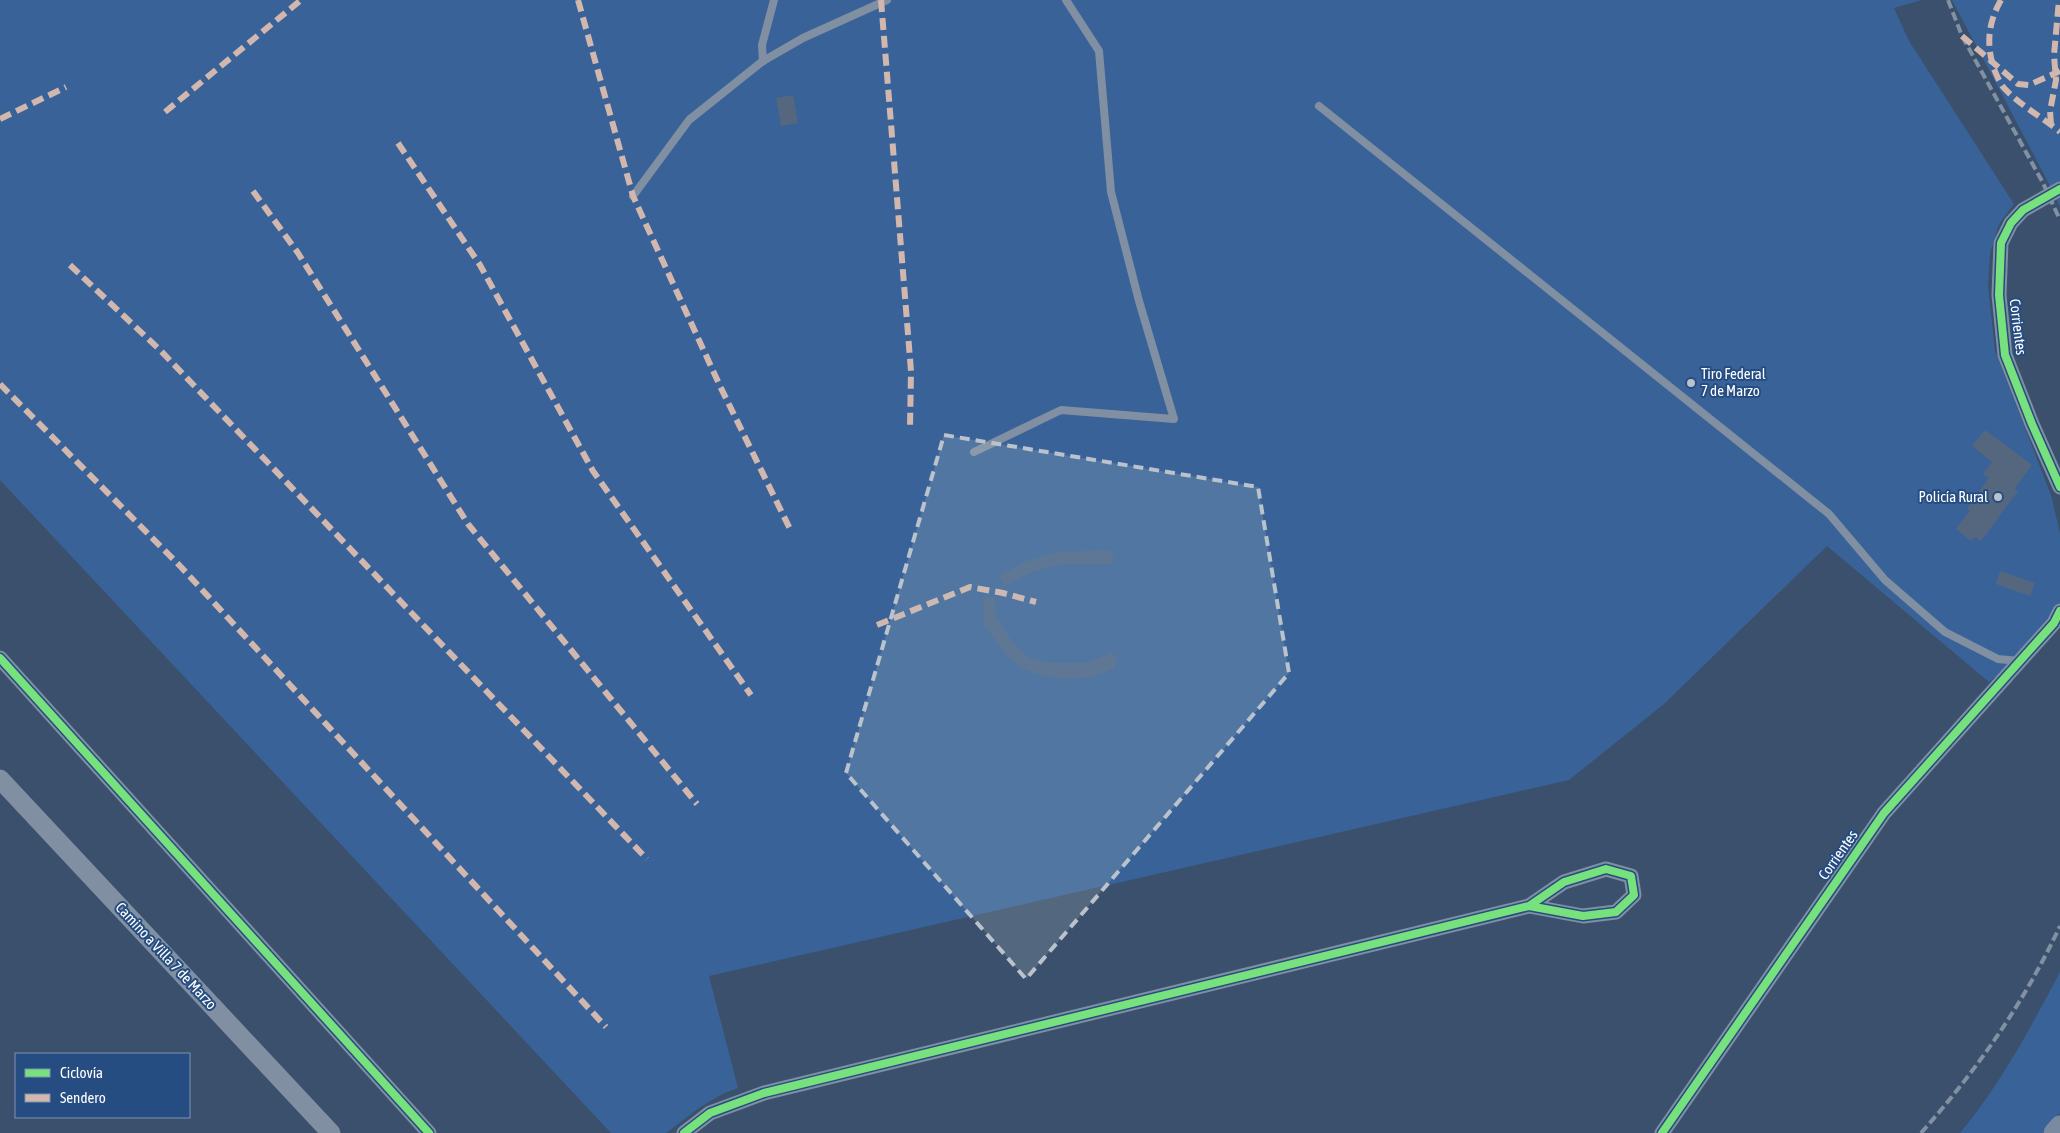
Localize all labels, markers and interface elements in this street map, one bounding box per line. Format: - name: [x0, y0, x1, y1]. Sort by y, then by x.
- street label: Corrientes: [2007, 298, 2030, 356]
- place label: Tiro Federal 7 de Marzo: [1701, 365, 1766, 399]
- marker: Tiro Federal 7 de Marzo: [1685, 377, 1697, 389]
- place label: Policía Rural: [1918, 488, 1988, 505]
- marker: Policía Rural: [1992, 491, 2004, 503]
- street label: Corrientes: [1814, 827, 1861, 883]
- street label: Camino a Villa 7 de Marzo: [112, 899, 220, 1013]
- legend: [15, 1053, 190, 1118]
- text: Ciclovía: [60, 1064, 103, 1081]
- text: Sendero: [60, 1089, 106, 1106]

